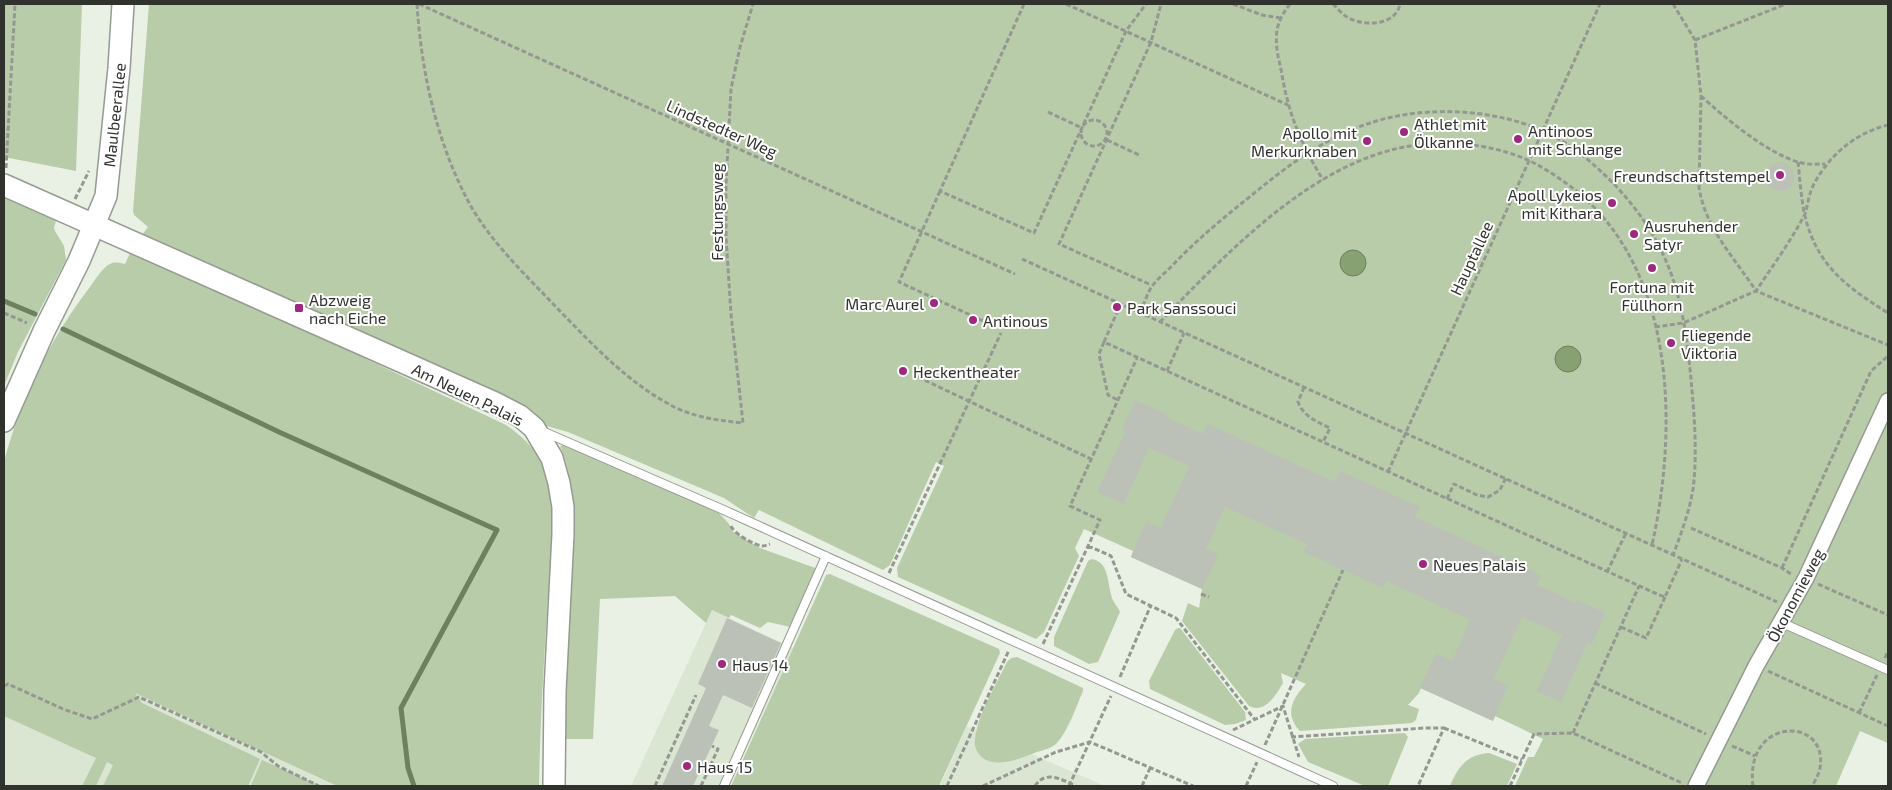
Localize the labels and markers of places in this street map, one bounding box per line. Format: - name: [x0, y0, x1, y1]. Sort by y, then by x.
- place label: Athlet mit Ölkanne: [1414, 114, 1486, 151]
- place label: Antinoos mit Schlange: [1528, 121, 1622, 158]
- place label: Apollo mit Merkurknaben: [1251, 123, 1357, 160]
- marker: Athlet mit Ölkanne: [1398, 126, 1410, 138]
- marker: Antinoos mit Schlange: [1512, 133, 1524, 145]
- marker: Apollo mit Merkurknaben: [1361, 135, 1373, 147]
- place label: Freundschaftstempel: [1614, 166, 1770, 185]
- marker: Freundschaftstempel: [1774, 169, 1786, 181]
- place label: Apoll Lykeios mit Kithara: [1508, 185, 1602, 222]
- marker: Apoll Lykeios mit Kithara: [1606, 197, 1618, 209]
- place label: Ausruhender Satyr: [1644, 216, 1739, 253]
- marker: Ausruhender Satyr: [1628, 228, 1640, 240]
- marker: Fortuna mit Füllhorn: [1646, 262, 1658, 274]
- place label: Fortuna mit Füllhorn: [1610, 277, 1694, 314]
- place label: Abzweig nach Eiche: [309, 290, 386, 327]
- place label: Marc Aurel: [845, 294, 924, 313]
- marker: Marc Aurel: [928, 297, 940, 309]
- place label: Park Sanssouci: [1127, 298, 1236, 317]
- marker: Park Sanssouci: [1111, 301, 1123, 313]
- marker: Abzweig nach Eiche: [293, 302, 305, 314]
- place label: Antinous: [983, 311, 1048, 330]
- marker: Antinous: [967, 314, 979, 326]
- place label: Fliegende Viktoria: [1681, 325, 1751, 362]
- marker: Fliegende Viktoria: [1665, 337, 1677, 349]
- place label: Heckentheater: [913, 362, 1020, 381]
- marker: Heckentheater: [897, 365, 909, 377]
- place label: Neues Palais: [1433, 555, 1526, 574]
- marker: Neues Palais: [1417, 558, 1429, 570]
- place label: Haus 14: [732, 655, 789, 674]
- marker: Haus 14: [716, 658, 728, 670]
- place label: Haus 15: [697, 757, 752, 776]
- marker: Haus 15: [681, 760, 693, 772]

